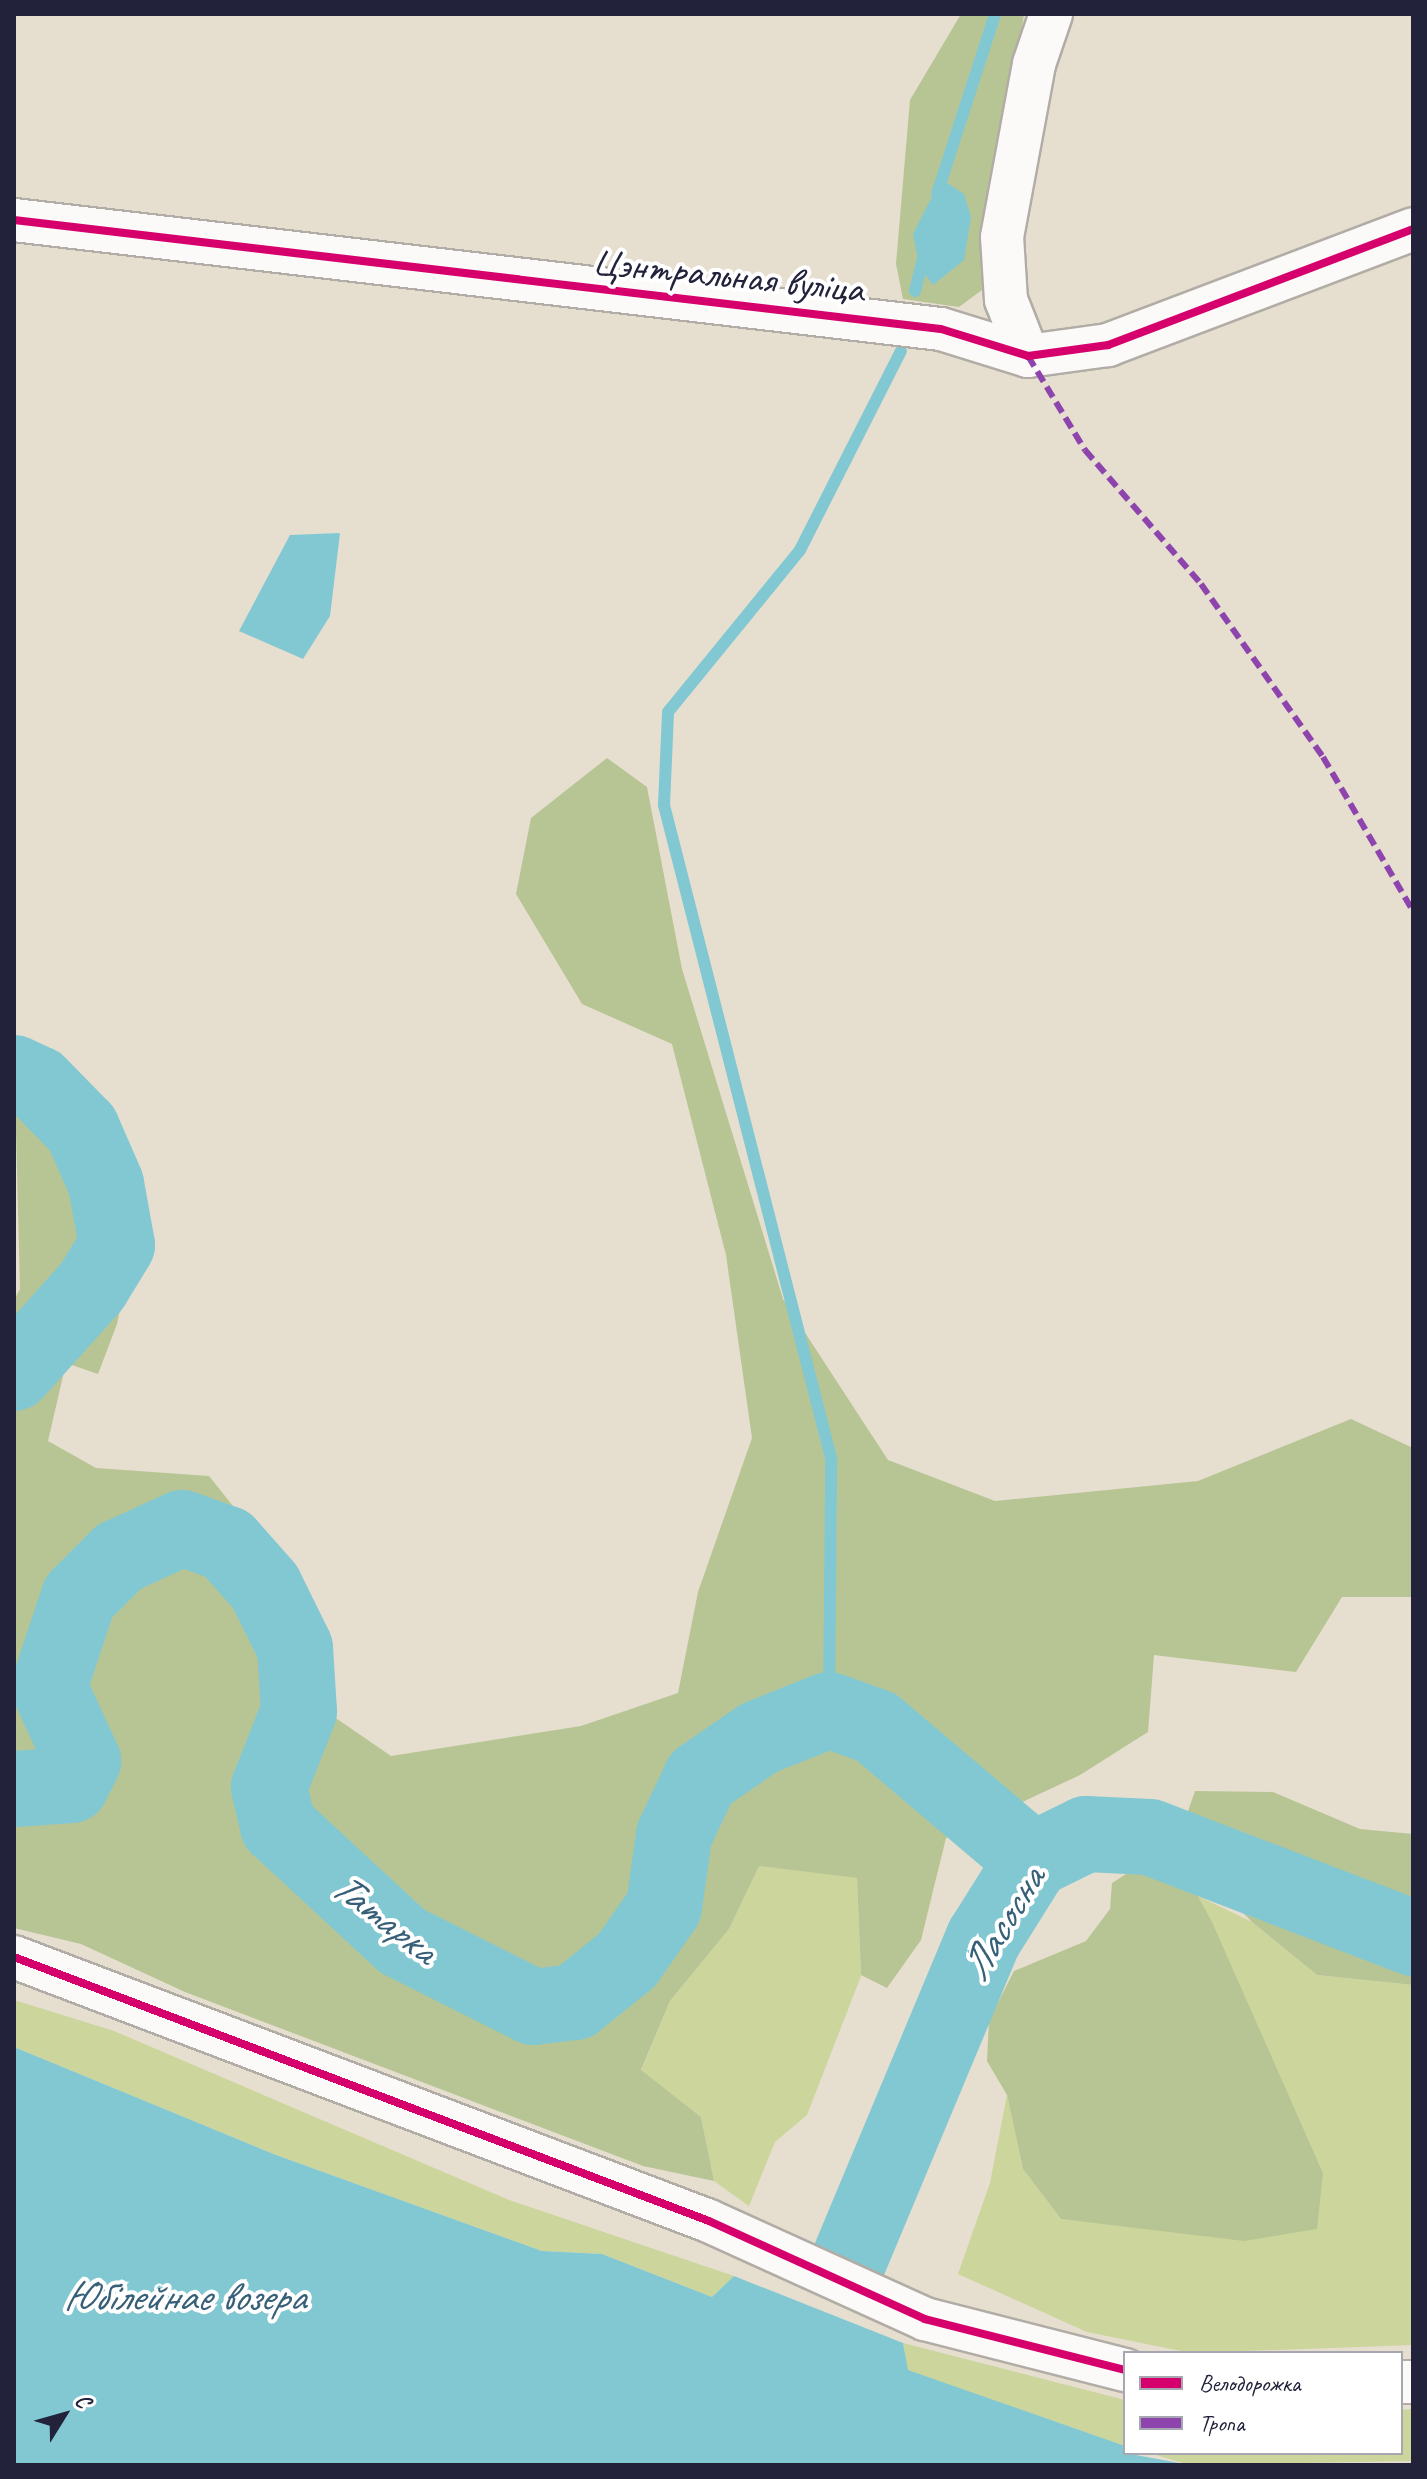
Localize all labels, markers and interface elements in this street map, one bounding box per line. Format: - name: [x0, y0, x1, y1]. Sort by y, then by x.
- street label: Цэнтральная вуліца: [590, 237, 866, 313]
- water label: Ласосна: [950, 1858, 1056, 1990]
- water label: Татарка: [321, 1861, 447, 1975]
- water label: Юбілейнае возера: [63, 2272, 305, 2322]
- legend: [1123, 2351, 1403, 2455]
- text: Велодорожка: [1199, 2368, 1300, 2398]
- north arrow: [24, 2375, 104, 2455]
- text: С: [69, 2388, 98, 2413]
- text: Тропа: [1199, 2408, 1244, 2438]

